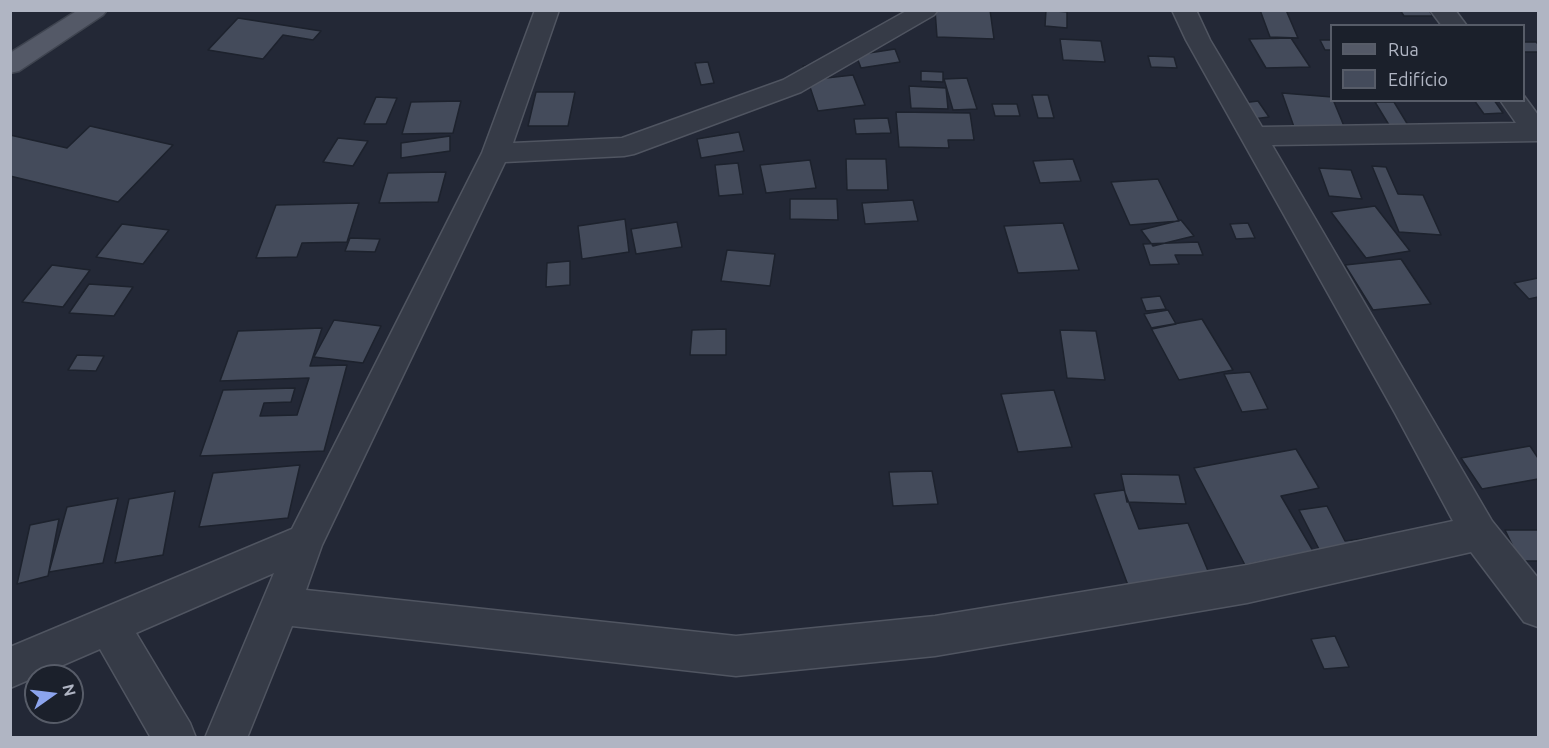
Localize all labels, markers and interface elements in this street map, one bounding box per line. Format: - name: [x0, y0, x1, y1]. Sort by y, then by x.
- legend: [1330, 24, 1525, 102]
- text: Rua: [1388, 39, 1419, 59]
- text: Edifício: [1388, 69, 1448, 89]
- north arrow: [24, 664, 84, 724]
- text: N: [59, 682, 80, 698]

